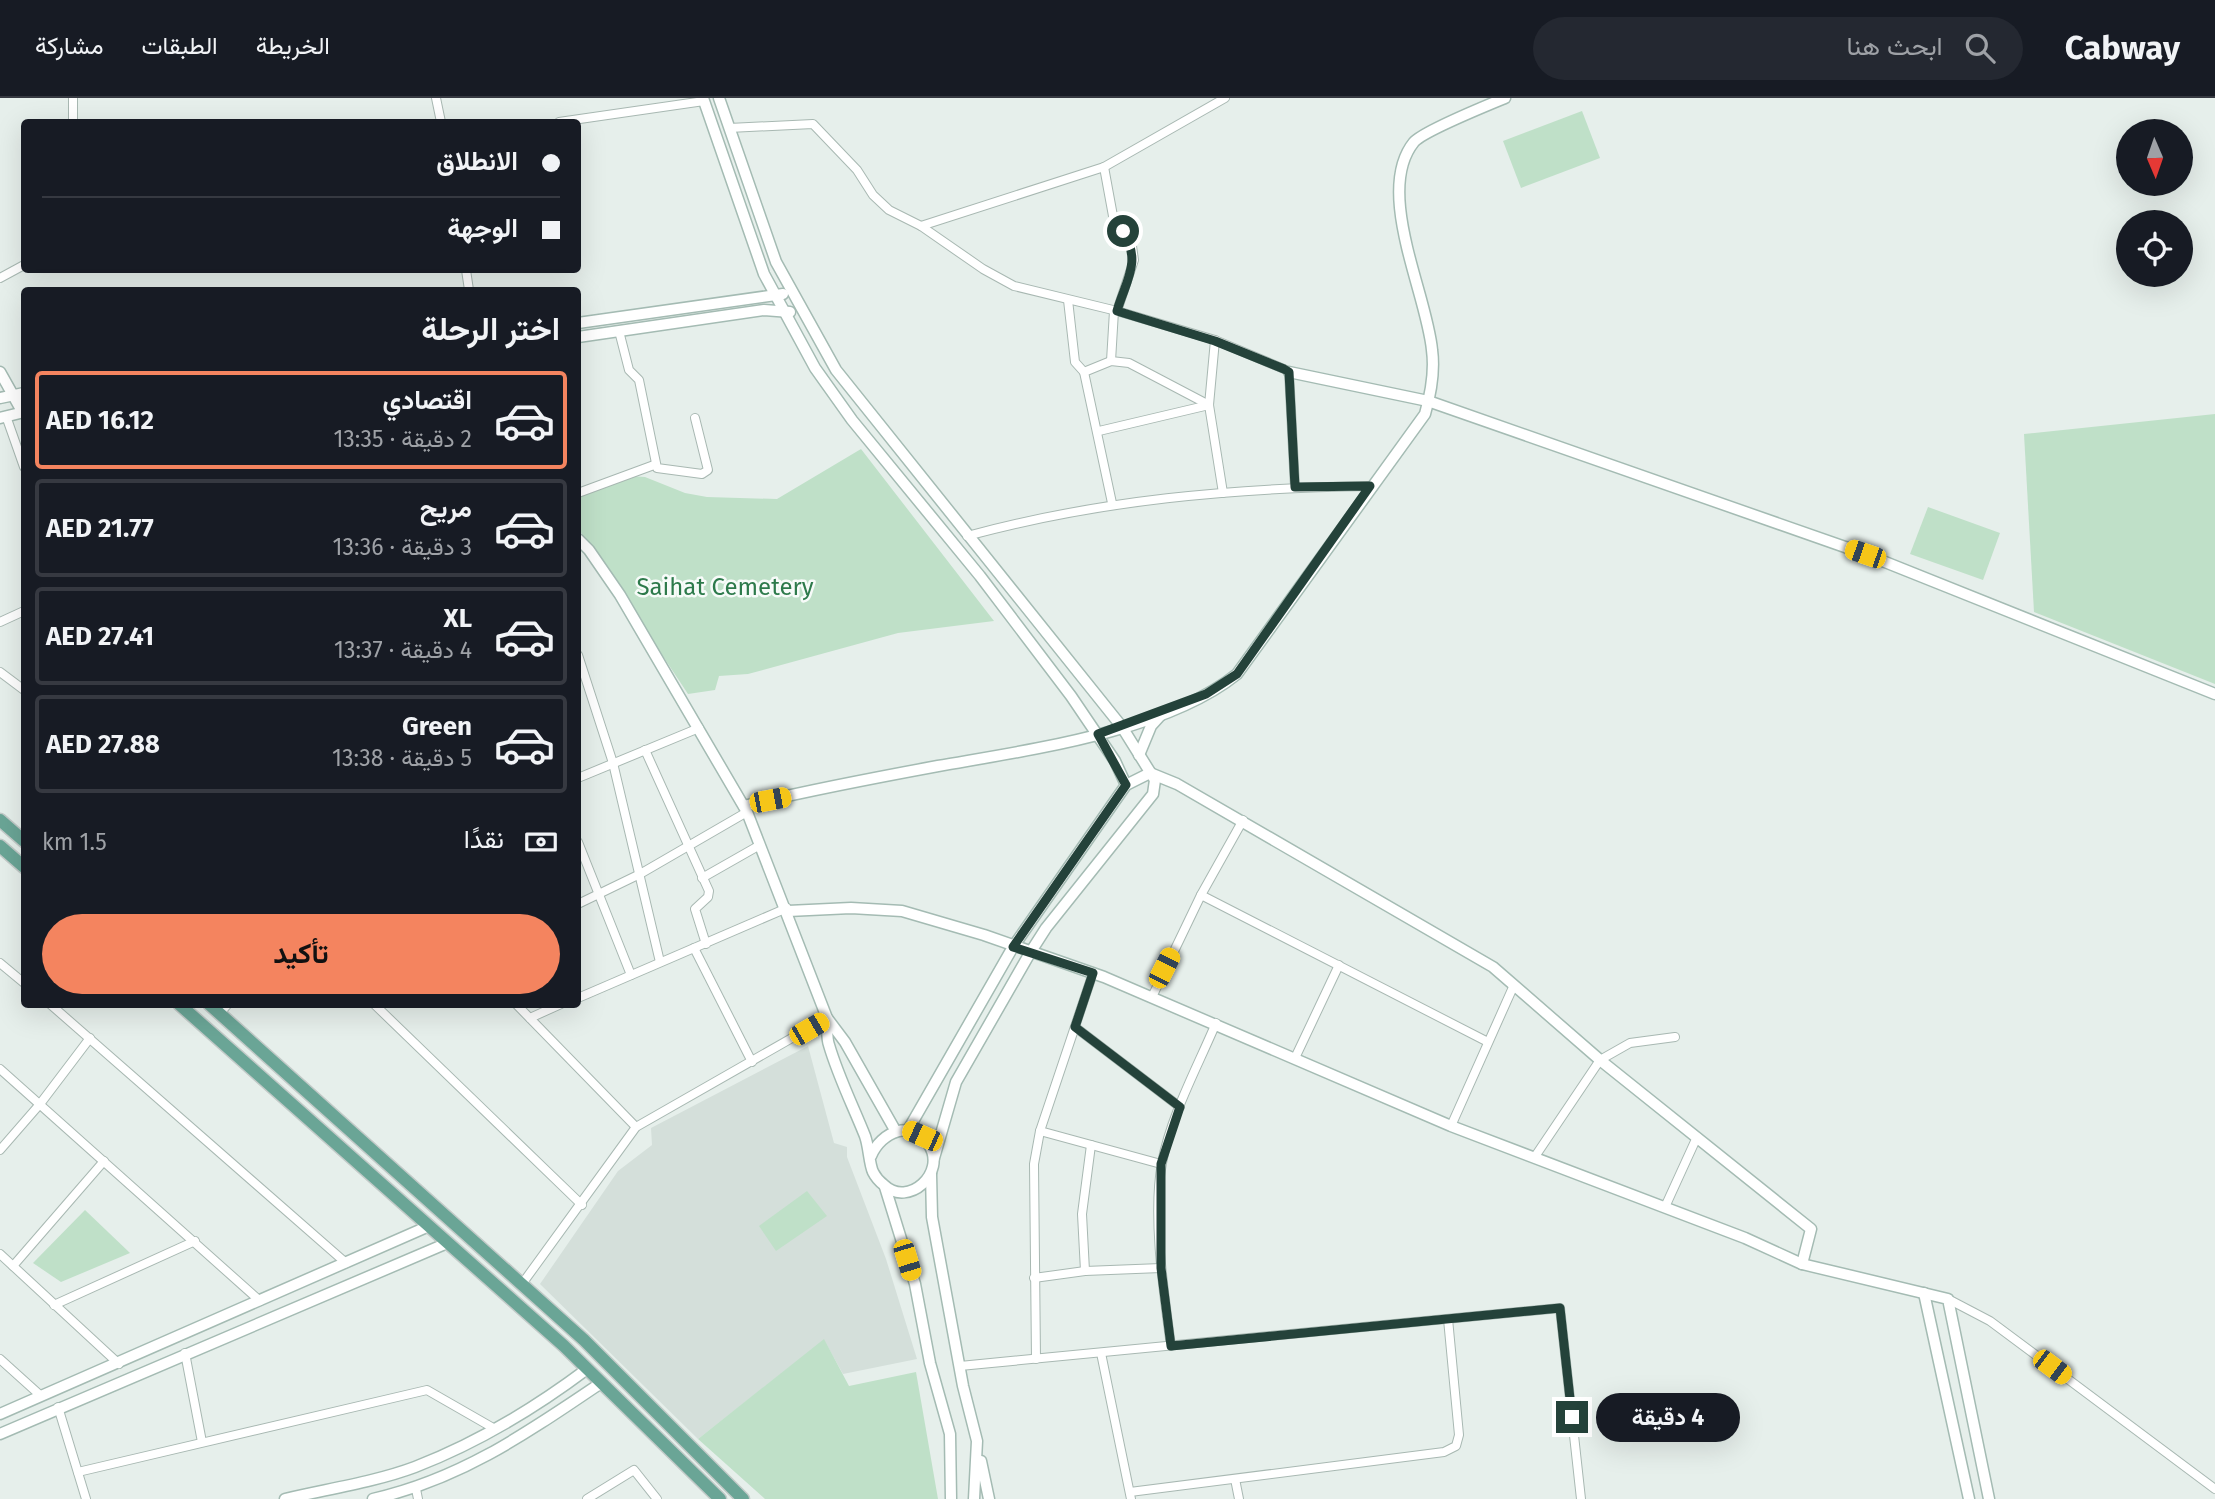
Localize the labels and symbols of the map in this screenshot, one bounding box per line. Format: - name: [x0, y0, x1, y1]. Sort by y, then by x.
- north arrow: [2116, 119, 2193, 196]
- route start: [1107, 215, 1139, 247]
- car: [1842, 537, 1889, 571]
- park label: Saihat Cemetery: [636, 573, 814, 601]
- car: [748, 786, 793, 814]
- car: [1146, 945, 1183, 991]
- car: [786, 1009, 833, 1049]
- car: [899, 1118, 946, 1154]
- car: [891, 1237, 924, 1283]
- car: [2029, 1346, 2076, 1388]
- callout: 4 دقيقة: [1596, 1392, 1740, 1442]
- route end: [1556, 1401, 1588, 1433]

